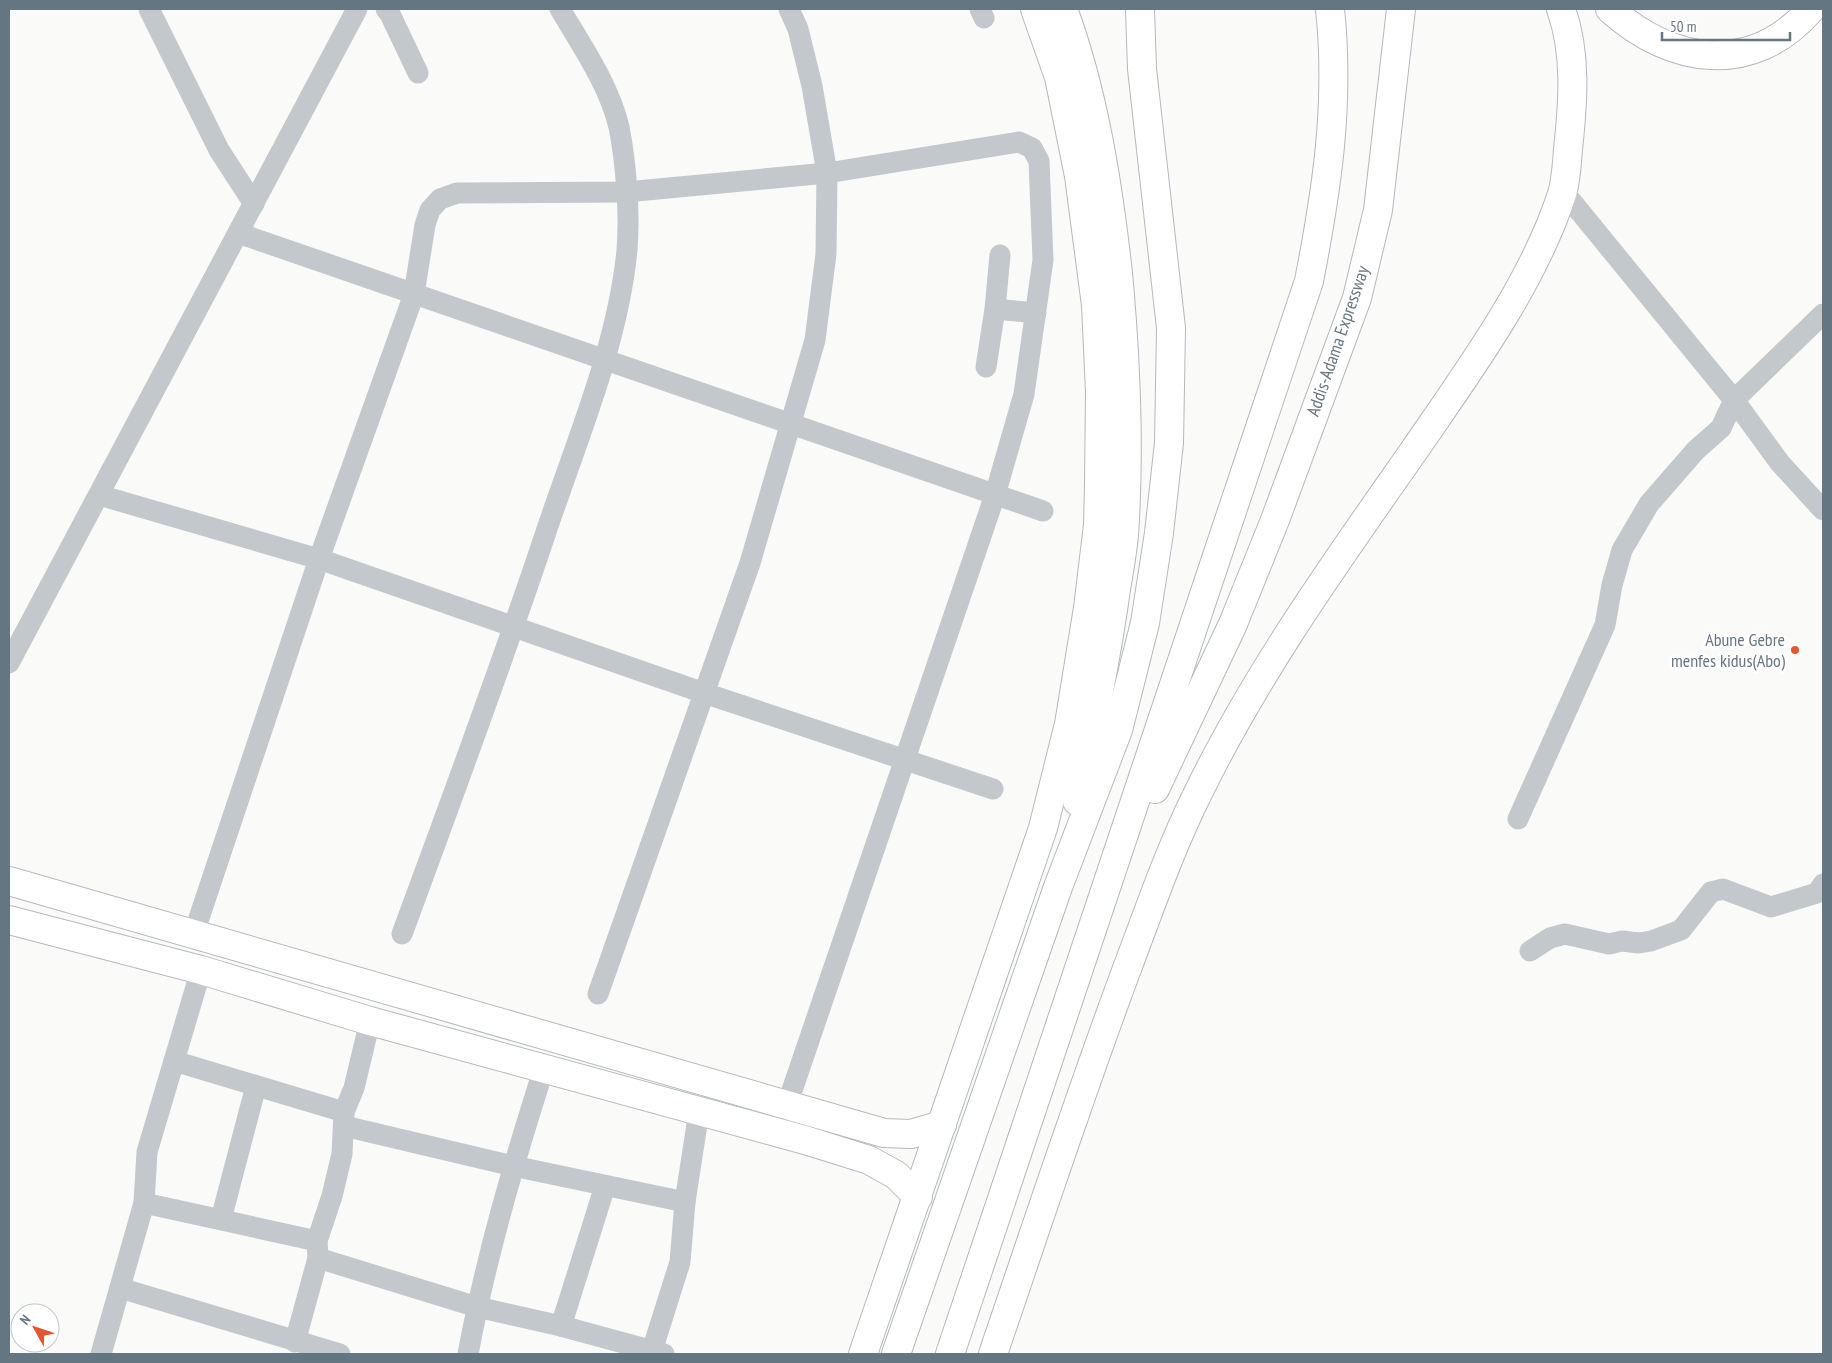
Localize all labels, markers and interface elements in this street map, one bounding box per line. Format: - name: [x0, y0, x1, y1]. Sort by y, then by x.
- scale bar: [1662, 10, 1790, 42]
- text: 50 m: [1670, 17, 1696, 36]
- street label: Addis-Adama Expressway: [1301, 262, 1374, 419]
- place label: Abune Gebre menfes kidus(Abo): [1671, 628, 1786, 672]
- marker: Abune Gebre menfes kidus(Abo): [1789, 644, 1801, 656]
- north arrow: [10, 1303, 60, 1353]
- text: N: [16, 1311, 34, 1328]

